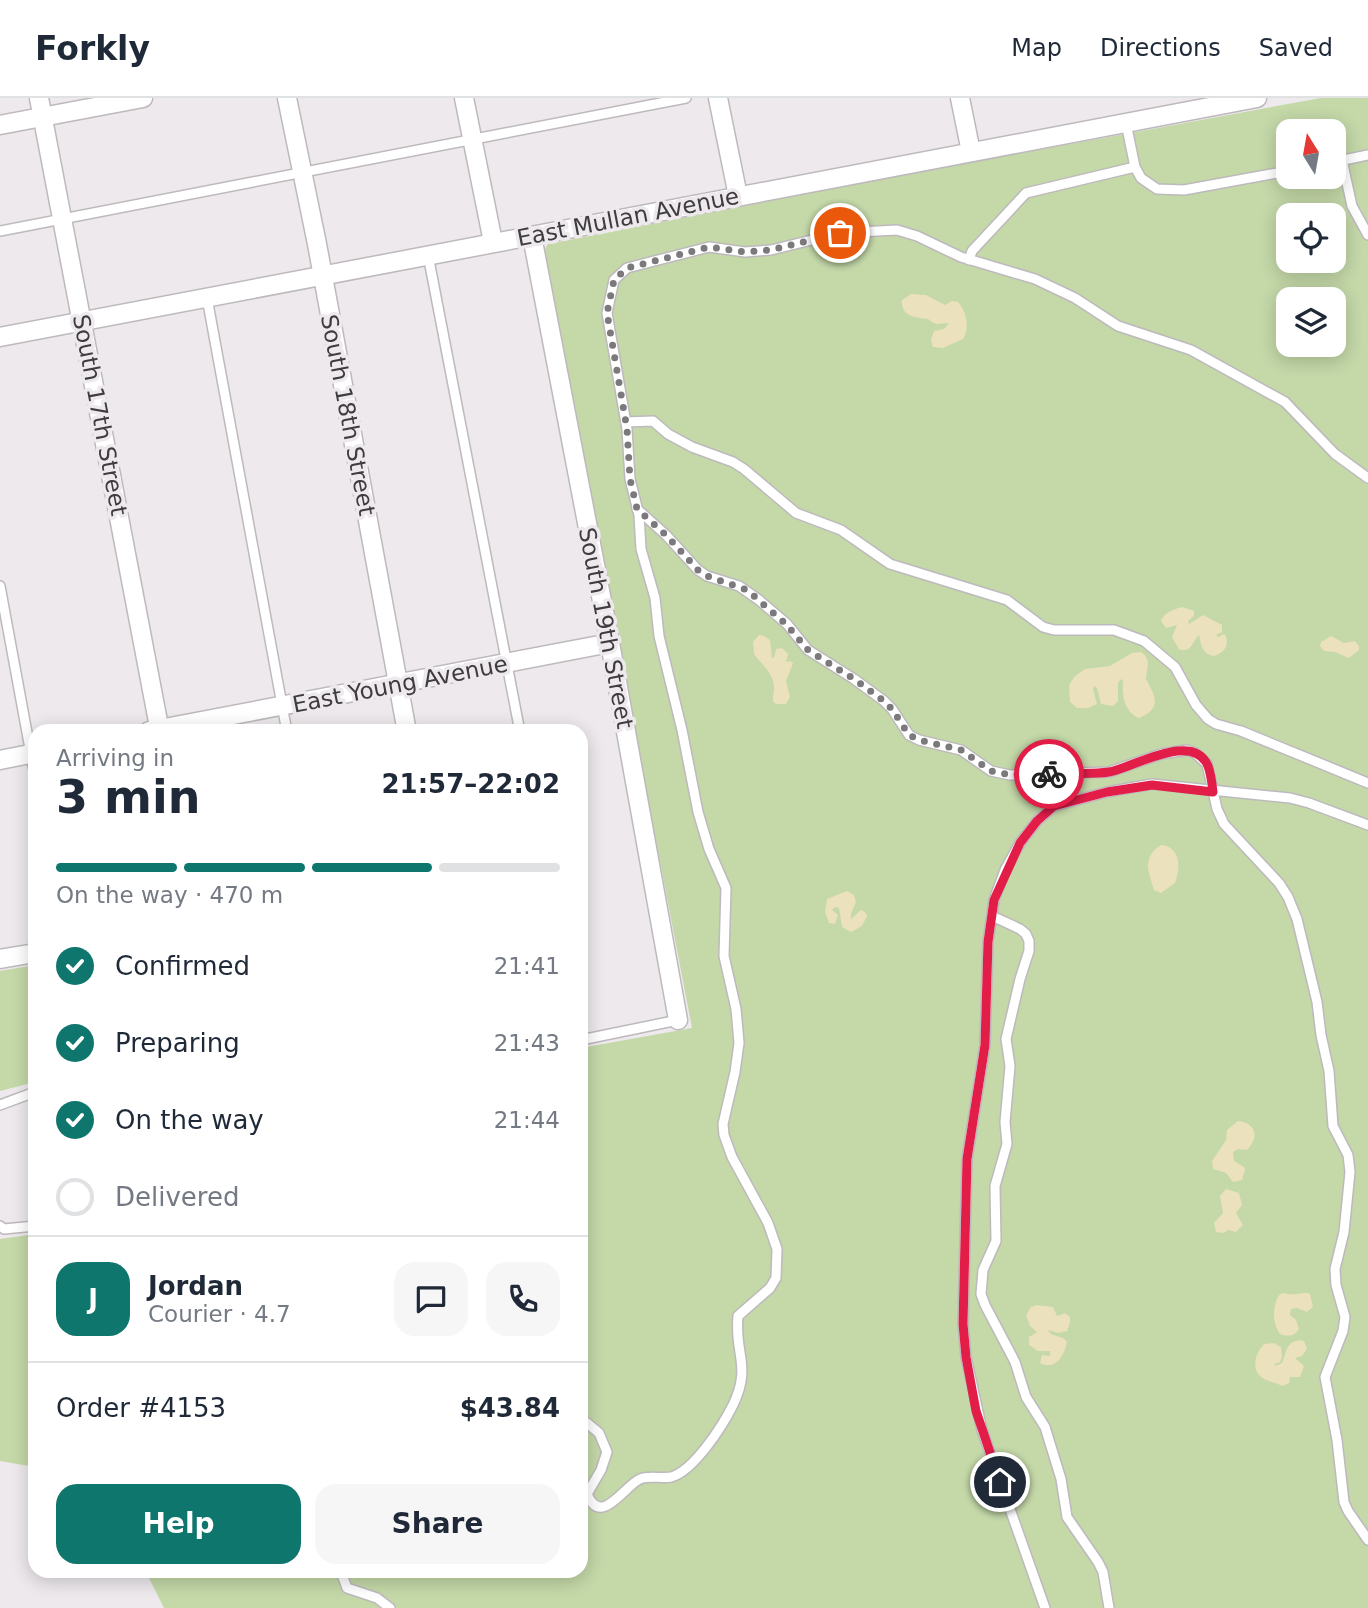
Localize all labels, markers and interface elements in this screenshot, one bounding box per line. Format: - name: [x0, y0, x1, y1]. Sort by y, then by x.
- text: Forkly: [35, 29, 150, 68]
- text: Map: [1011, 34, 1062, 62]
- text: Directions: [1100, 34, 1221, 62]
- text: Saved: [1259, 34, 1333, 62]
- north arrow: [1276, 119, 1346, 189]
- map controls: [1276, 119, 1346, 357]
- street label: East Mullan Avenue: [515, 183, 741, 251]
- pin: [810, 203, 870, 263]
- button: locate: [1276, 203, 1346, 273]
- icon: bag: [821, 214, 859, 252]
- button: layers: [1276, 287, 1346, 357]
- street label: South 17th Street: [68, 312, 132, 518]
- street label: South 18th Street: [316, 312, 380, 518]
- street label: South 19th Street: [574, 525, 638, 731]
- street label: East Young Avenue: [290, 650, 510, 718]
- courier: [1014, 739, 1084, 809]
- text: Arriving in: [56, 745, 174, 771]
- icon: bike: [1030, 755, 1068, 793]
- text: 21:57–22:02: [381, 769, 560, 799]
- text: 3 min: [56, 770, 200, 824]
- text: On the way · 470 m: [56, 882, 283, 908]
- icon: check: [56, 947, 94, 985]
- text: Confirmed: [115, 951, 250, 981]
- text: 21:41: [494, 953, 560, 979]
- icon: check: [56, 1024, 94, 1062]
- text: Preparing: [115, 1028, 240, 1058]
- text: 21:43: [494, 1030, 560, 1056]
- icon: check: [56, 1101, 94, 1139]
- text: On the way: [115, 1105, 264, 1135]
- text: 21:44: [494, 1107, 560, 1133]
- text: Delivered: [115, 1182, 239, 1212]
- button: chat: [394, 1262, 468, 1336]
- button: phone: [486, 1262, 560, 1336]
- text: Jordan: [148, 1271, 243, 1301]
- text: J: [88, 1284, 98, 1314]
- text: Courier · 4.7: [148, 1301, 291, 1327]
- text: Order #4153: [56, 1393, 226, 1423]
- text: $43.84: [460, 1393, 560, 1423]
- pin: [970, 1452, 1030, 1512]
- icon: home: [981, 1463, 1019, 1501]
- button: Help: [56, 1484, 301, 1564]
- button: Share: [315, 1484, 560, 1564]

